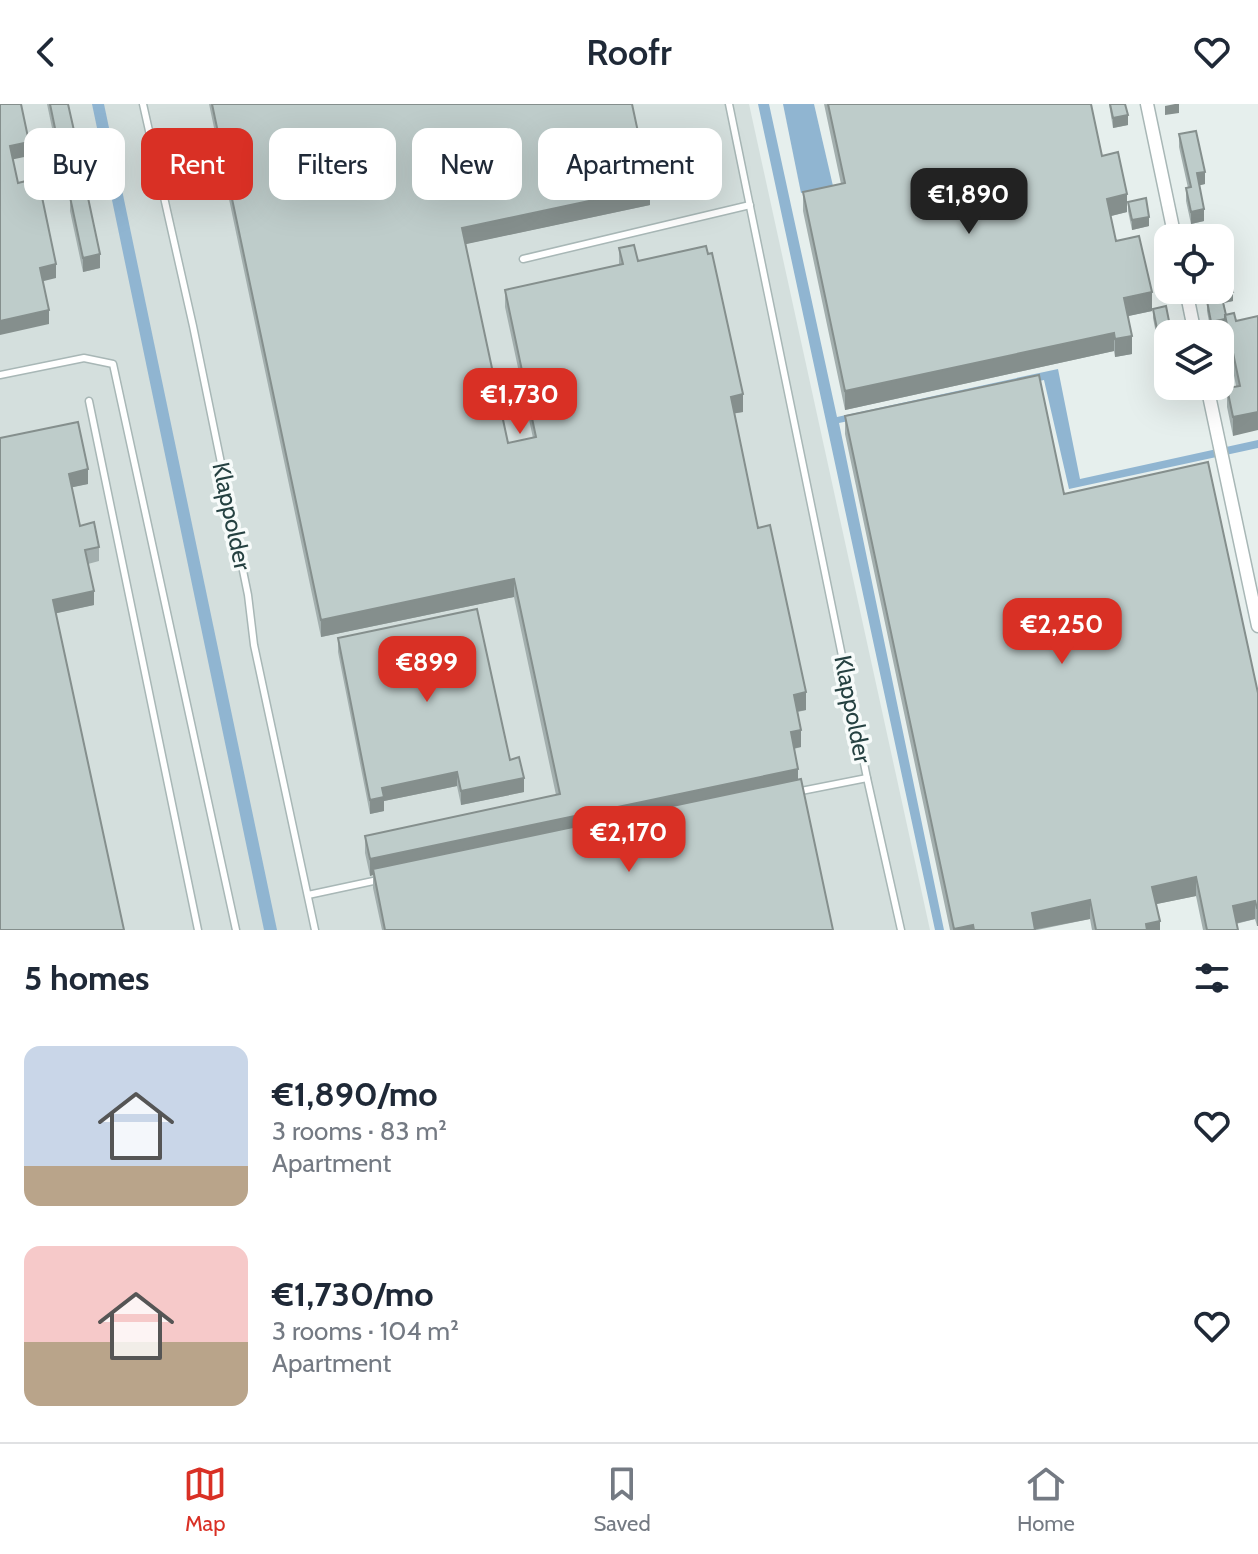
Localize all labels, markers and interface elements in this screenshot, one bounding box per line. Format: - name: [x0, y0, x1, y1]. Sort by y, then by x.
- icon: back: [24, 30, 68, 74]
- text: Roofr: [586, 30, 672, 74]
- icon: heart: [1190, 30, 1234, 74]
- chip: Buy: [24, 128, 125, 200]
- chip: Rent: [141, 128, 253, 200]
- chip: Filters: [269, 128, 396, 200]
- chip: New: [412, 128, 522, 200]
- chip: Apartment: [538, 128, 722, 200]
- pin: €1,890: [904, 168, 1034, 236]
- text: €1,890: [929, 178, 1009, 210]
- map controls: [1154, 224, 1234, 400]
- button: locate: [1154, 224, 1234, 304]
- button: layers: [1154, 320, 1234, 400]
- pin: €1,730: [455, 368, 585, 436]
- text: €1,730: [481, 378, 559, 410]
- street label: Klappolder: [206, 459, 258, 573]
- pin: €2,250: [997, 598, 1127, 666]
- text: €2,250: [1021, 608, 1103, 640]
- pin: €899: [380, 636, 474, 704]
- text: €899: [396, 646, 458, 678]
- street label: Klappolder: [828, 653, 878, 766]
- pin: €2,170: [564, 806, 694, 874]
- text: €2,170: [591, 816, 667, 848]
- icon: filters: [1190, 956, 1234, 1000]
- text: 5 homes: [24, 957, 149, 999]
- text: €1,890/mo: [272, 1073, 438, 1115]
- icon: home: [88, 1078, 184, 1174]
- icon: heart: [1190, 1104, 1234, 1148]
- text: 3 rooms · 83 m²: [272, 1115, 447, 1147]
- text: Apartment: [272, 1147, 391, 1179]
- text: €1,730/mo: [272, 1273, 434, 1315]
- icon: home: [88, 1278, 184, 1374]
- icon: heart: [1190, 1304, 1234, 1348]
- text: 3 rooms · 104 m²: [272, 1315, 459, 1347]
- text: Apartment: [272, 1347, 391, 1379]
- tab: Map: [183, 1462, 227, 1537]
- tab: Saved: [593, 1462, 651, 1537]
- tab: Home: [1017, 1462, 1075, 1537]

